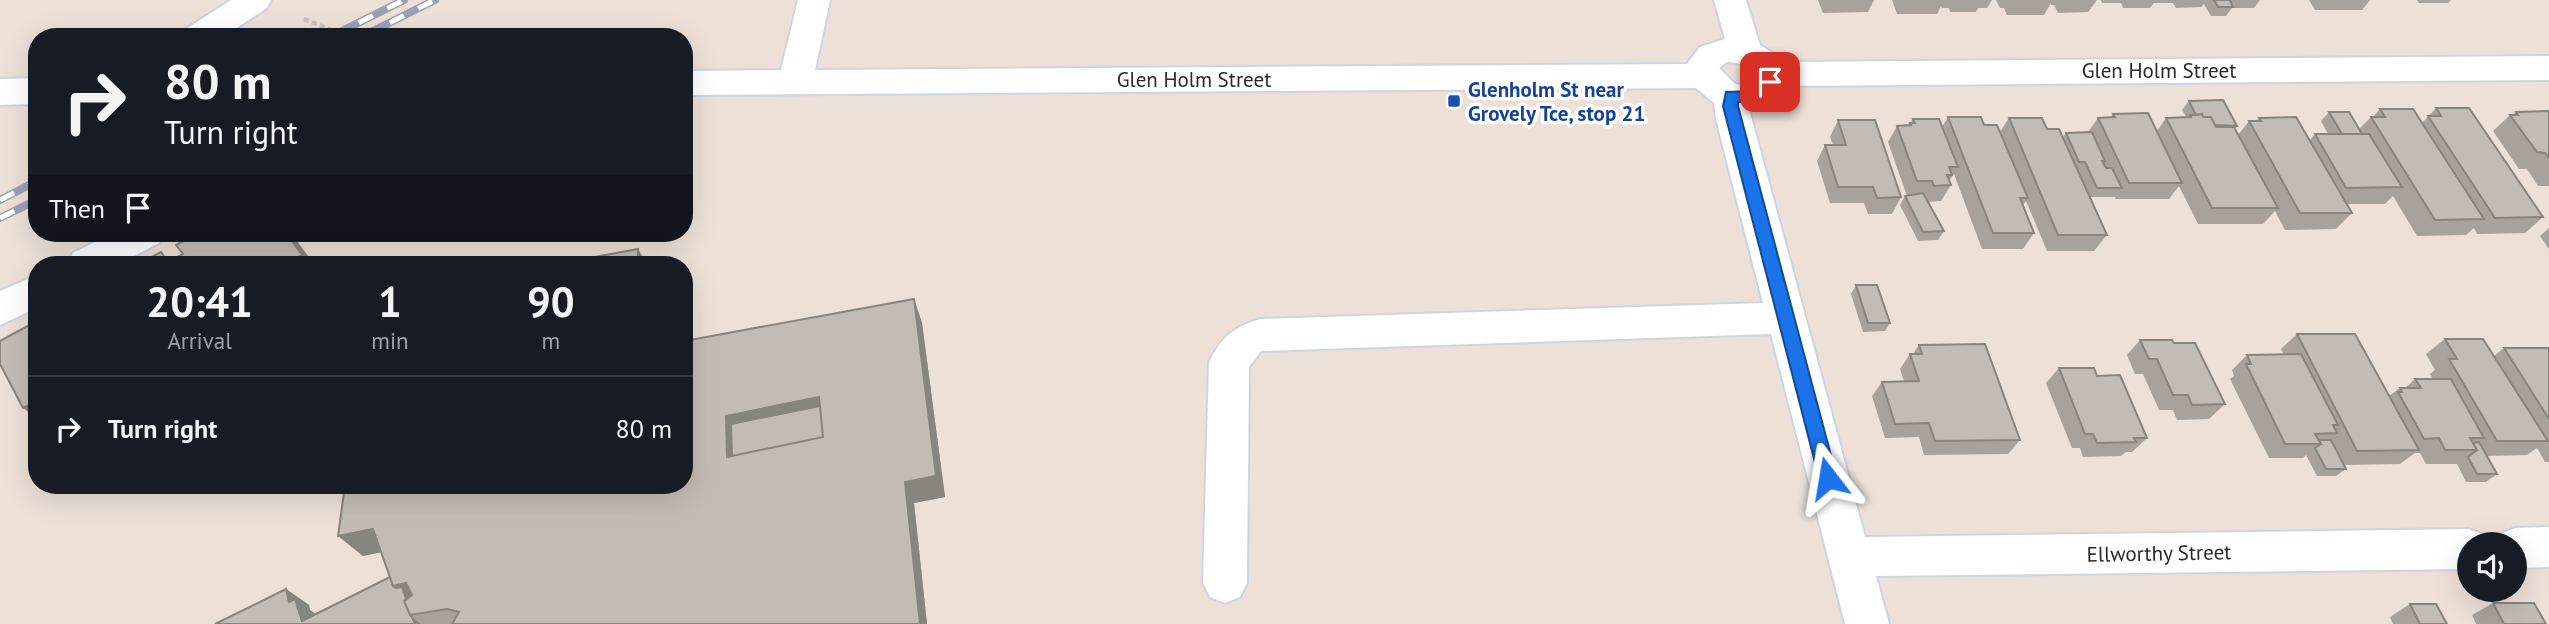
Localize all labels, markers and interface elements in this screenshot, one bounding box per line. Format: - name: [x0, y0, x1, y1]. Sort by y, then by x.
- text: 80 m: [164, 49, 271, 113]
- pin: [1740, 52, 1800, 112]
- icon: right: [49, 56, 140, 147]
- street label: Glen Holm Street: [2082, 57, 2236, 84]
- icon: arrive: [1751, 63, 1789, 101]
- street label: Glen Holm Street: [1117, 66, 1271, 93]
- place label: Glenholm St near Grovely Tce, stop 21: [1468, 76, 1645, 127]
- marker: Glenholm St near Grovely Tce, stop 21: [1446, 93, 1462, 109]
- text: Turn right: [164, 111, 298, 153]
- icon: arrive: [119, 189, 157, 227]
- text: Then: [49, 192, 105, 225]
- text: 20:41: [146, 274, 253, 329]
- text: 1: [378, 274, 402, 329]
- text: 90: [527, 274, 575, 329]
- text: Arrival: [167, 326, 232, 355]
- text: min: [371, 326, 409, 355]
- text: m: [541, 326, 560, 355]
- icon: right: [49, 410, 87, 448]
- text: Turn right: [108, 412, 217, 445]
- text: 80 m: [616, 412, 672, 445]
- position arrow: [1791, 441, 1865, 515]
- map controls: [2457, 532, 2527, 602]
- button: sound: [2457, 532, 2527, 602]
- street label: Ellworthy Street: [2086, 538, 2232, 568]

